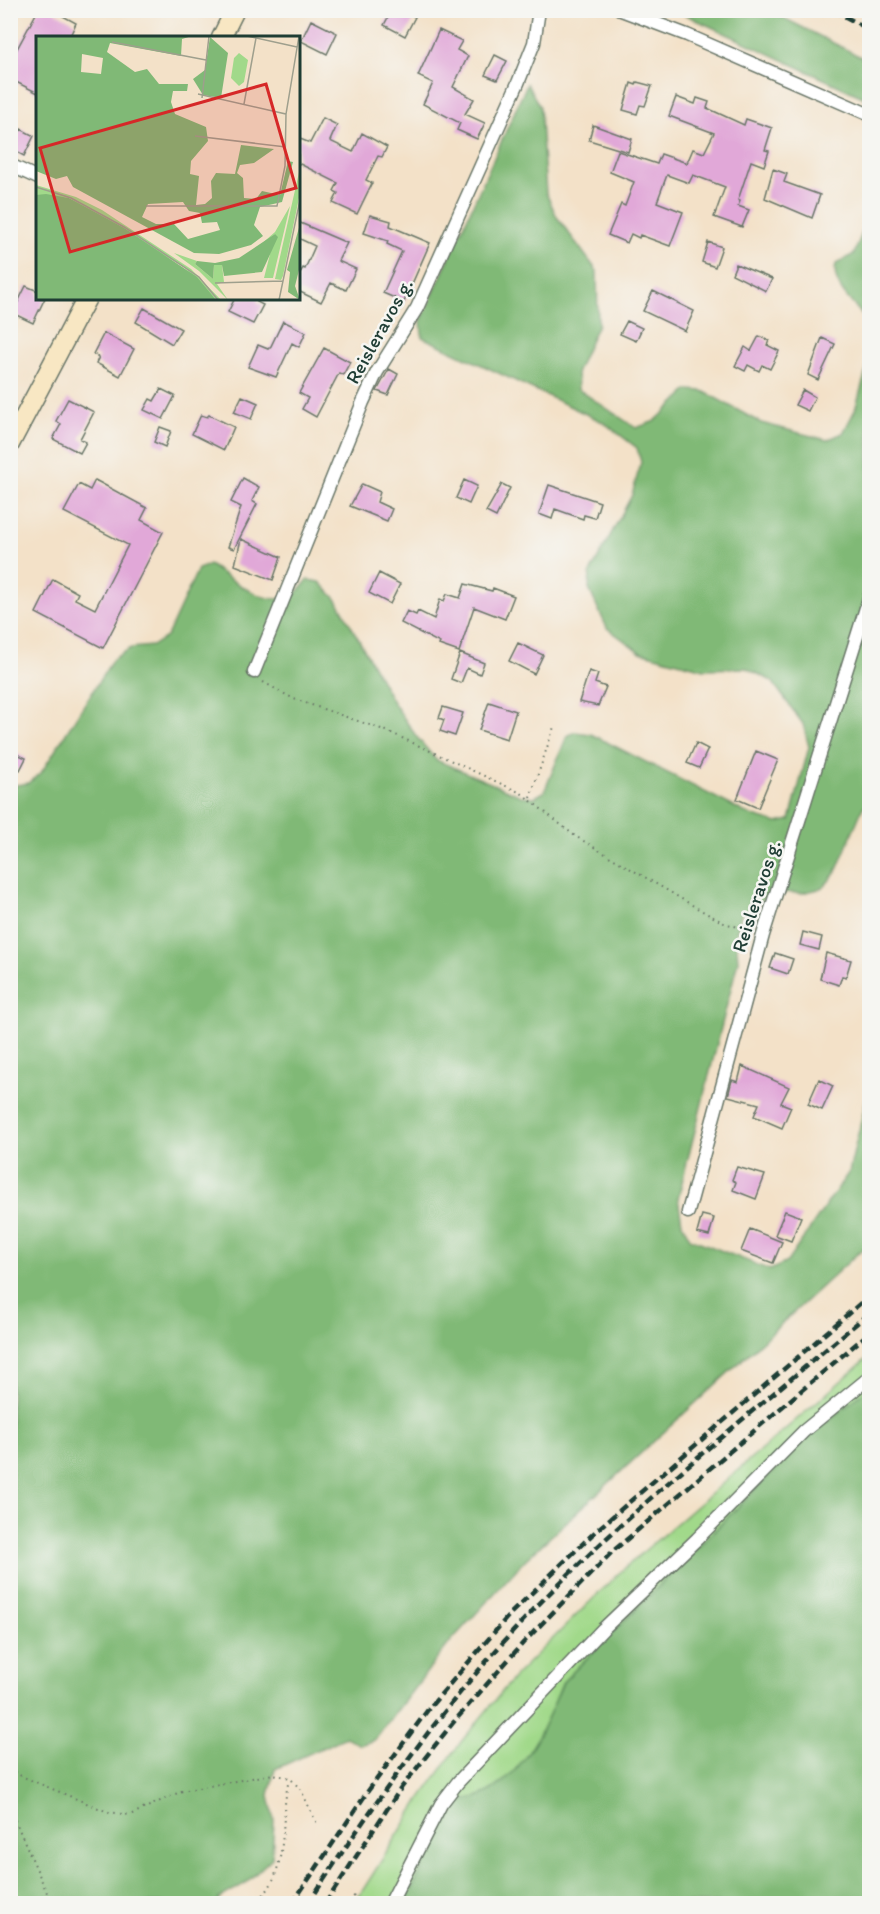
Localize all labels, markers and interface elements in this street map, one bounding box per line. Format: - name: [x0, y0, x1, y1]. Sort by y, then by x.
- inset map: [36, 36, 300, 300]
- street label: Reisleravos g.: [340, 274, 418, 388]
- street label: Reisleravos g.: [726, 837, 786, 955]

